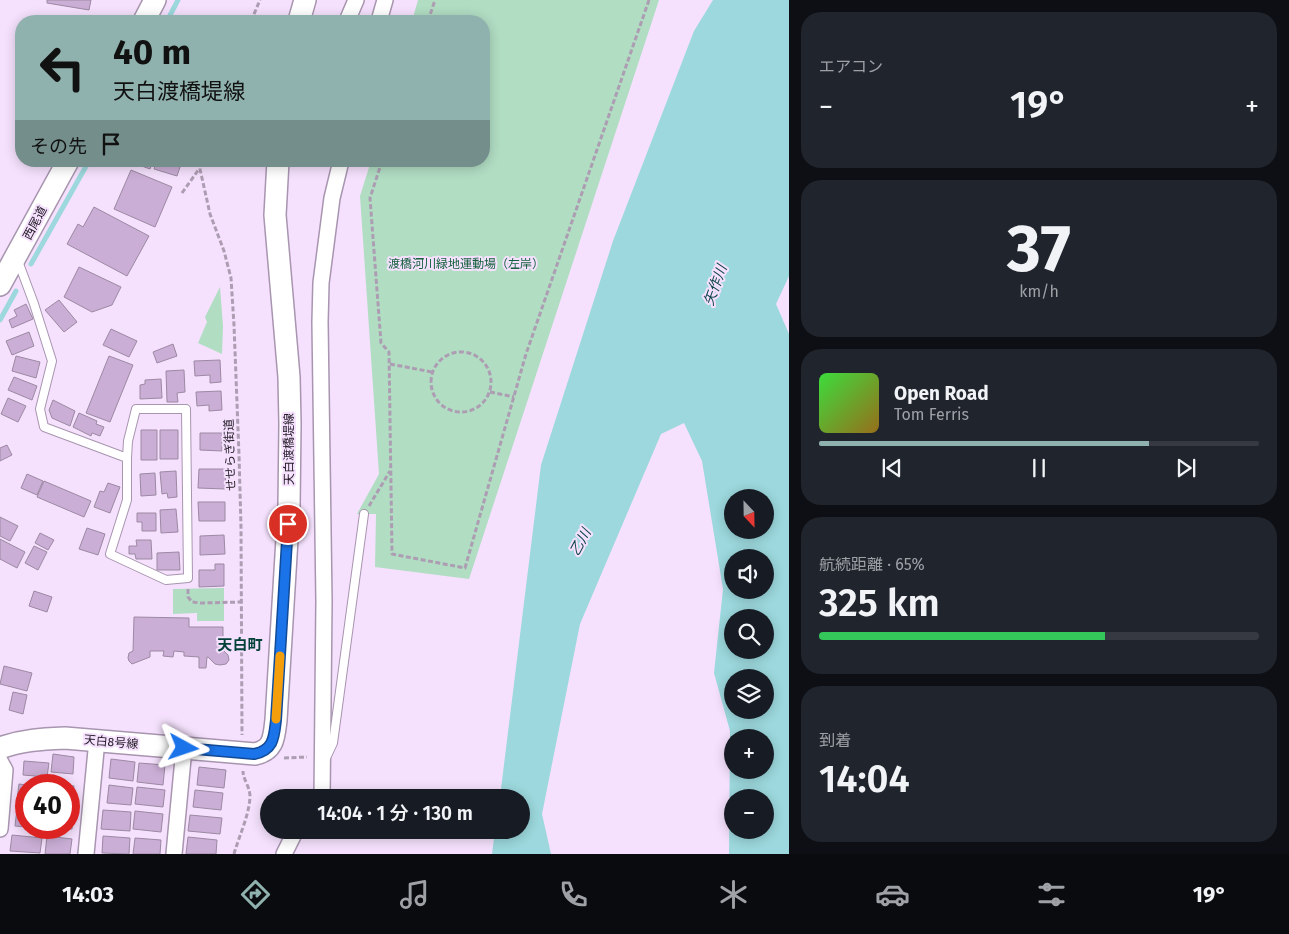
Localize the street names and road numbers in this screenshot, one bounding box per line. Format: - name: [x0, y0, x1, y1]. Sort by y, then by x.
- street label: 西尾道: [20, 204, 50, 242]
- street label: 天白渡橋堤線: [282, 413, 296, 485]
- street label: せせらぎ街道: [222, 419, 238, 491]
- street label: 天白8号線: [83, 733, 139, 751]

